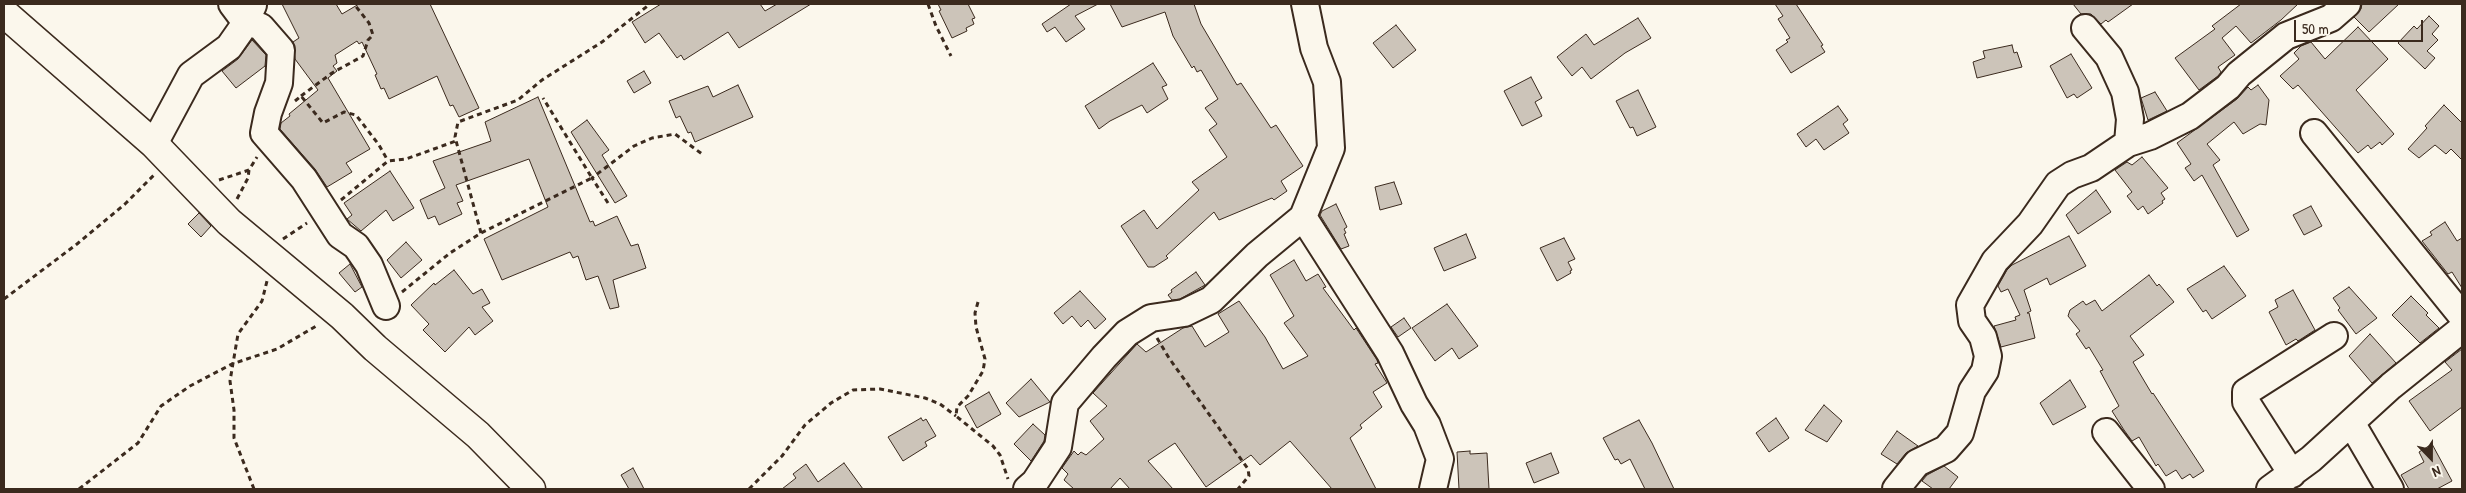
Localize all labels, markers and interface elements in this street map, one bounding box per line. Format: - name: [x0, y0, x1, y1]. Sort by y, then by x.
- scale bar: [2296, 10, 2425, 42]
- text: 50 m: [2302, 18, 2329, 39]
- north arrow: [2406, 433, 2456, 483]
- text: N: [2430, 462, 2444, 483]

